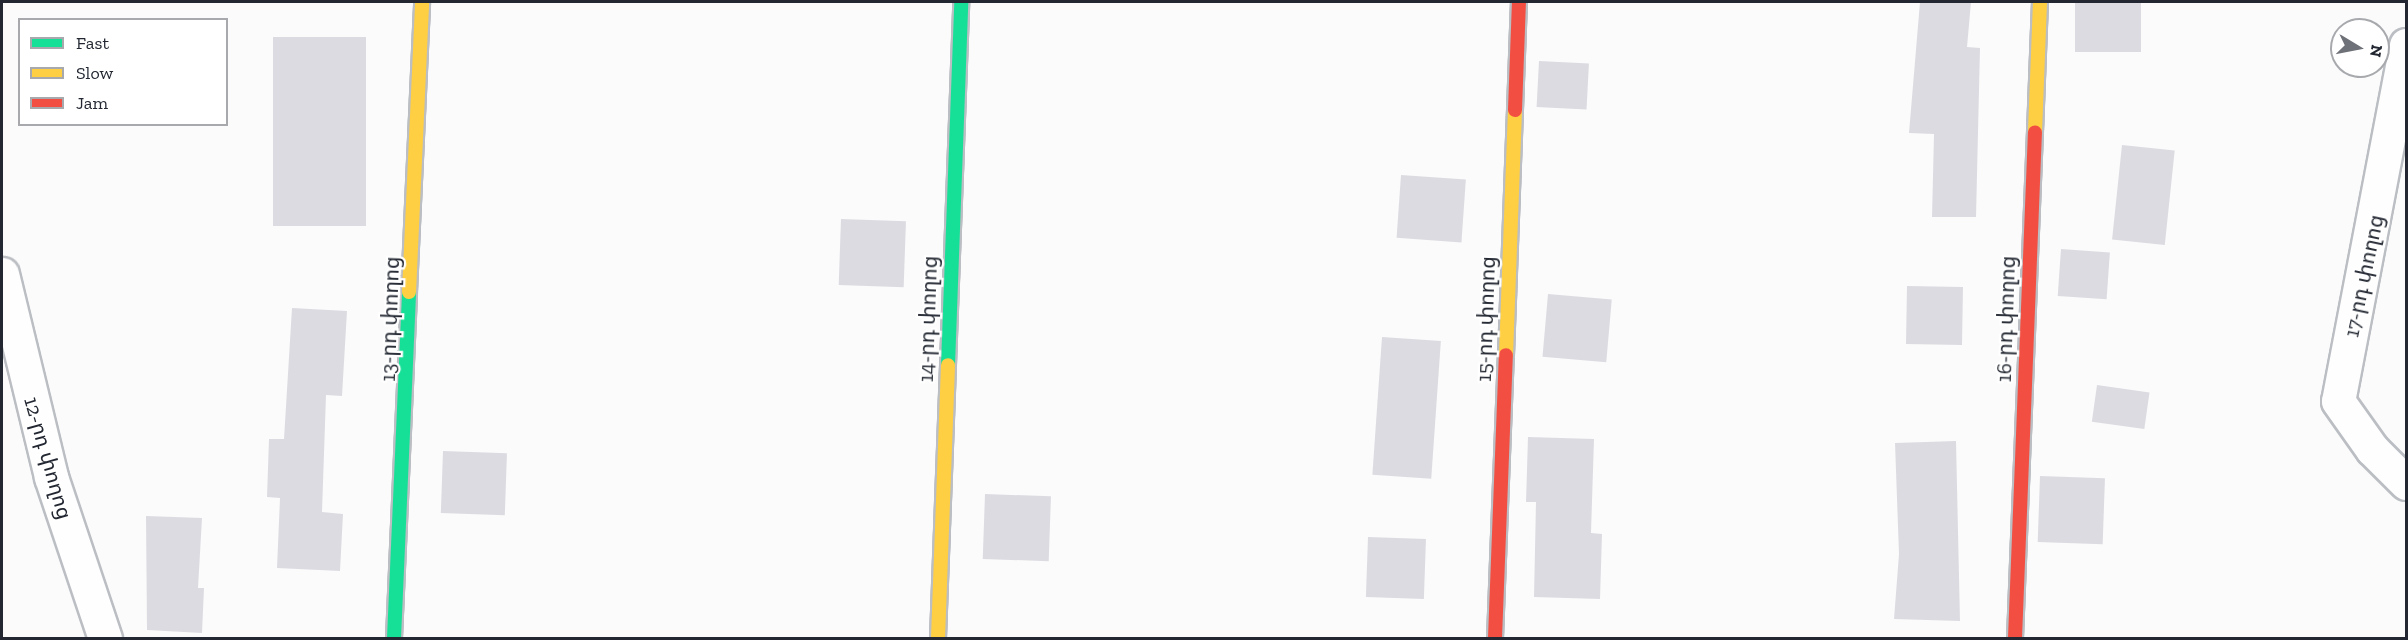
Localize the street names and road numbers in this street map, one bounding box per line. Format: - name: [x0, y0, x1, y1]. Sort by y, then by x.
- street label: 17-րդ փողոց: [2339, 212, 2389, 340]
- street label: 14-րդ փողոց: [913, 255, 943, 383]
- street label: 16-րդ փողոց: [1991, 255, 2021, 383]
- street label: 13-րդ փողոց: [375, 256, 405, 382]
- street label: 15-րդ փողոց: [1471, 256, 1501, 382]
- street label: 12-րդ փողոց: [18, 394, 78, 522]

